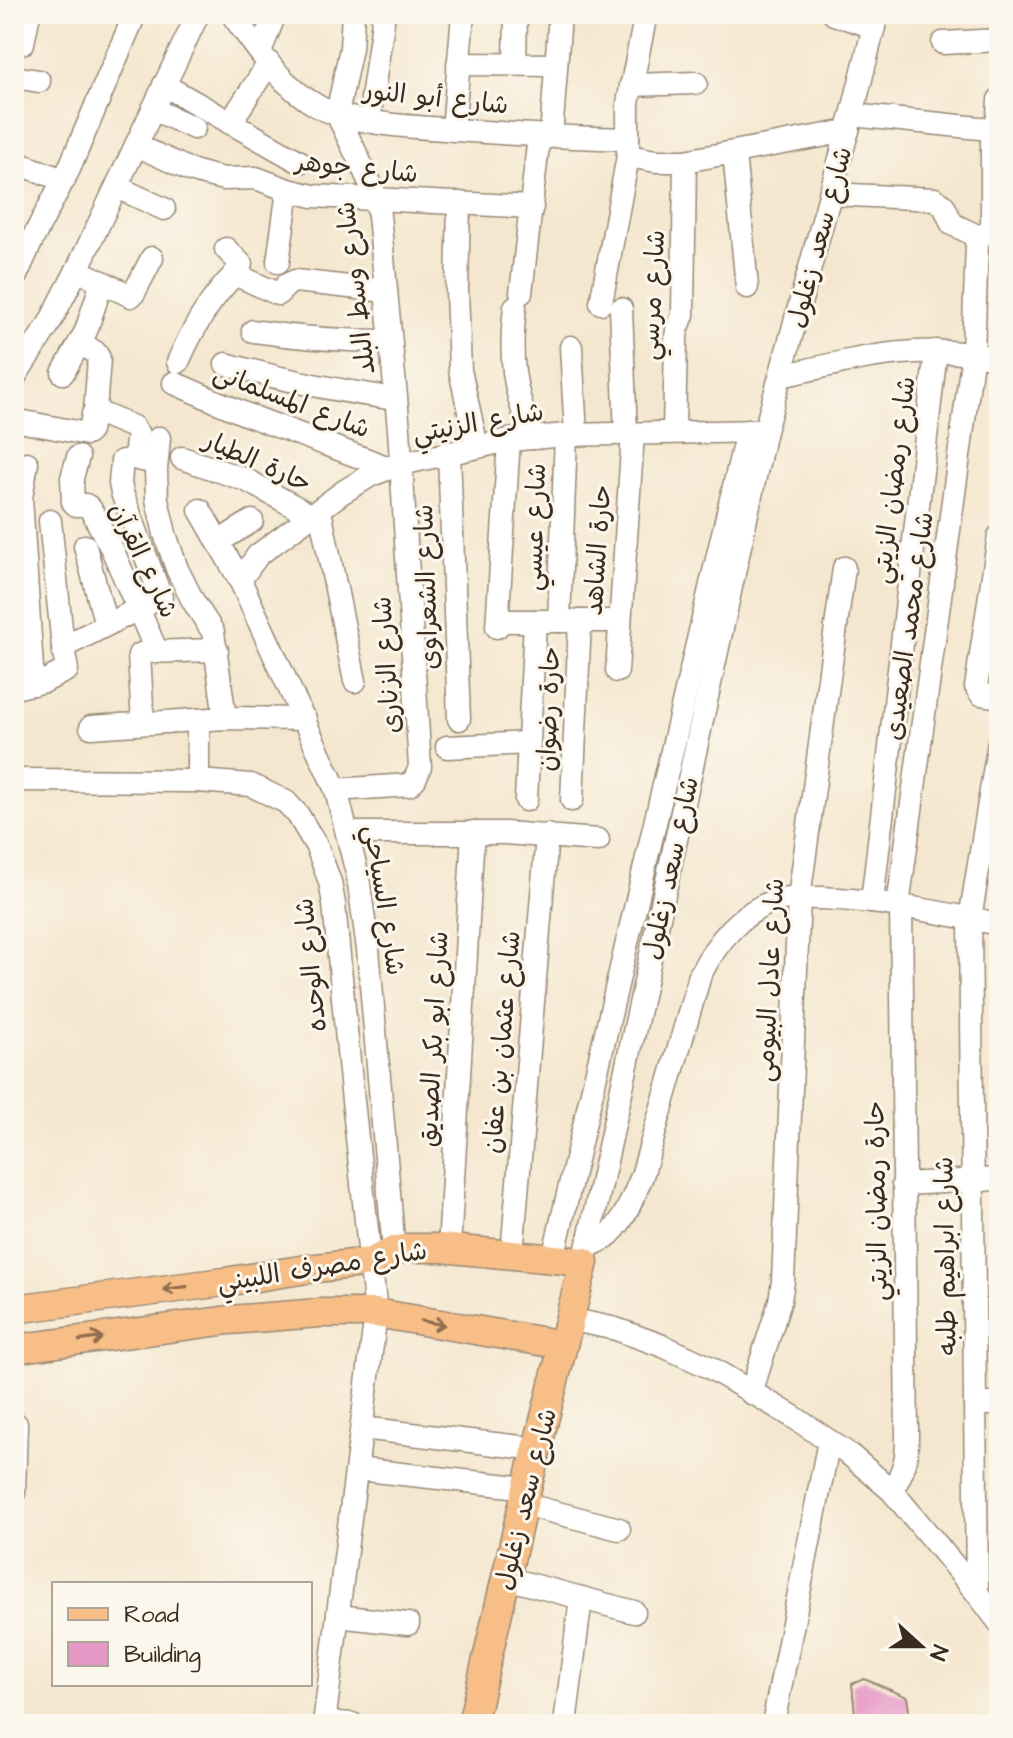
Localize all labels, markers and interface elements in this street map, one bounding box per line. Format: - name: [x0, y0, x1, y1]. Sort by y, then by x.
- street label: شارع أبو النور: [360, 72, 510, 124]
- street label: شارع جوهر: [292, 143, 420, 192]
- street label: شارع سعد زغلول: [778, 143, 861, 332]
- street label: شارع وسط البلد: [328, 199, 384, 376]
- street label: شارع مرسي: [632, 229, 678, 362]
- street label: شارع المسلمانى: [208, 355, 375, 447]
- street label: شارع رمضان الزيتي: [863, 374, 929, 586]
- street label: شارع الزنيتي: [410, 394, 547, 456]
- street label: حارة الطيار: [196, 421, 317, 502]
- street label: شارع عيسي: [515, 463, 559, 592]
- street label: حارة الشاهد: [575, 483, 621, 617]
- street label: شارع القرآن: [100, 497, 187, 624]
- street label: شارع الشعراوى: [406, 503, 448, 670]
- street label: شارع محمد الصعيدى: [875, 510, 943, 743]
- street label: شارع الزنارى: [364, 595, 410, 735]
- street label: حارة رضوان: [529, 646, 569, 772]
- street label: شارع سعد زغلول: [634, 773, 708, 963]
- street label: شارع السياحي: [350, 822, 414, 979]
- street label: شارع عادل البيومى: [747, 877, 793, 1083]
- street label: شارع الوحده: [286, 896, 336, 1034]
- street label: شارع عثمان بن عفان: [474, 929, 530, 1155]
- street label: شارع ابو بكر الصديق: [410, 930, 458, 1148]
- street label: حارة رمضان الزيتي: [857, 1100, 901, 1301]
- street label: شارع ابراهيم طلبه: [926, 1156, 967, 1356]
- street label: شارع مصرف اللبيني: [215, 1233, 430, 1305]
- one-way arrow: [162, 1281, 189, 1296]
- one-way arrow: [420, 1316, 445, 1331]
- one-way arrow: [78, 1331, 103, 1346]
- street label: شارع سعد زغلول: [486, 1404, 566, 1594]
- legend: [52, 1582, 312, 1686]
- text: Road: [124, 1598, 179, 1632]
- north arrow: [881, 1606, 961, 1686]
- text: Building: [124, 1638, 201, 1673]
- text: N: [921, 1641, 955, 1665]

